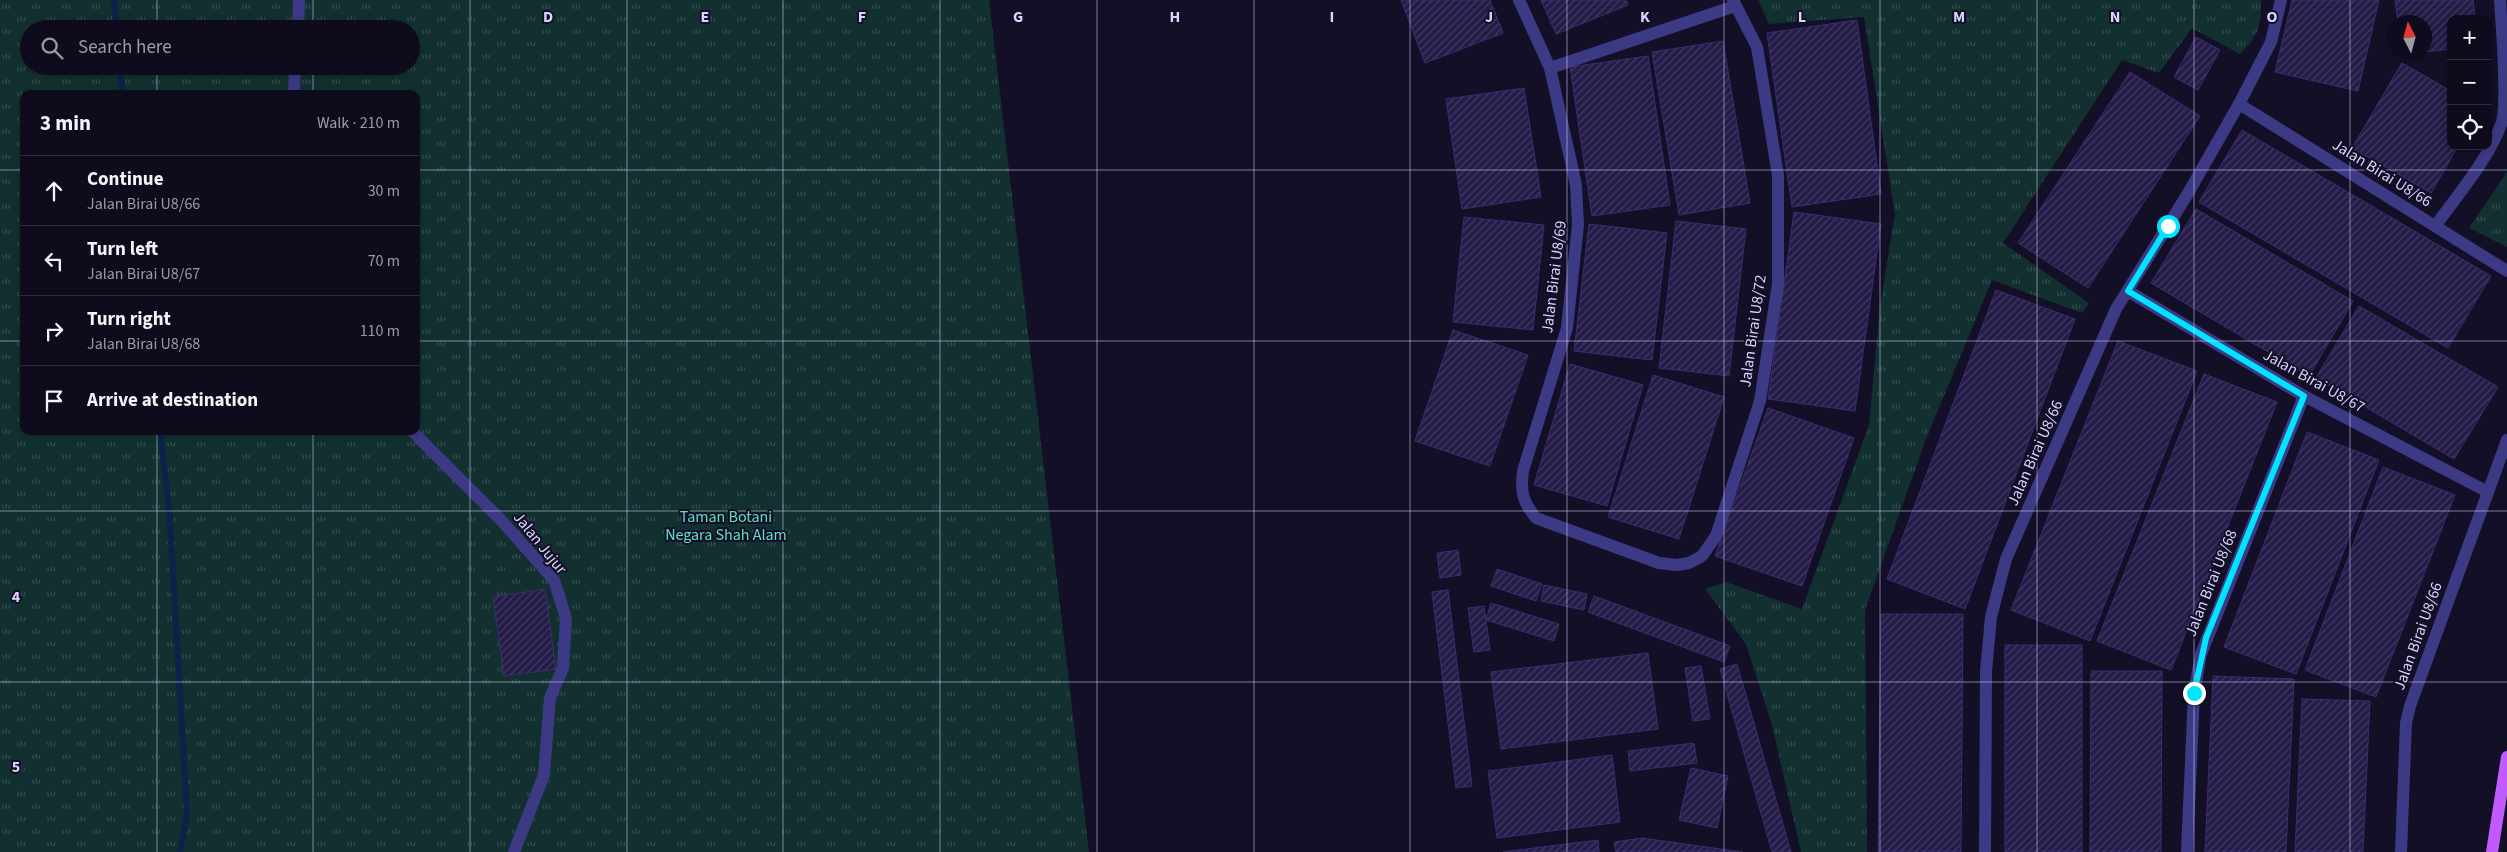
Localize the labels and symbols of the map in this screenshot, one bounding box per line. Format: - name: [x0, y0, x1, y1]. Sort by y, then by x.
- text: D: [543, 6, 553, 28]
- text: E: [701, 6, 709, 28]
- text: F: [858, 6, 866, 28]
- text: G: [1013, 6, 1023, 28]
- text: H: [1170, 6, 1180, 28]
- text: I: [1330, 6, 1334, 28]
- text: J: [1485, 6, 1493, 28]
- text: K: [1640, 6, 1650, 28]
- text: L: [1798, 6, 1806, 28]
- text: M: [1953, 6, 1965, 28]
- text: N: [2110, 6, 2120, 28]
- text: O: [2267, 6, 2278, 28]
- north arrow: [2387, 15, 2432, 60]
- street label: Jalan Birai U8/66: [2328, 134, 2436, 212]
- route start: [2157, 215, 2180, 238]
- street label: Jalan Birai U8/69: [1536, 219, 1572, 335]
- street label: Jalan Birai U8/72: [1734, 273, 1772, 389]
- street label: Jalan Birai U8/67: [2259, 344, 2369, 418]
- street label: Jalan Birai U8/66: [2002, 397, 2068, 509]
- park label: Taman Botani Negara Shah Alam: [665, 506, 787, 546]
- street label: Jalan Jujur: [508, 507, 572, 579]
- street label: Jalan Birai U8/68: [2180, 526, 2242, 640]
- street label: Jalan Birai U8/66: [2388, 579, 2448, 693]
- text: 4: [12, 586, 21, 608]
- route end: [2183, 682, 2206, 705]
- text: 5: [12, 756, 20, 778]

